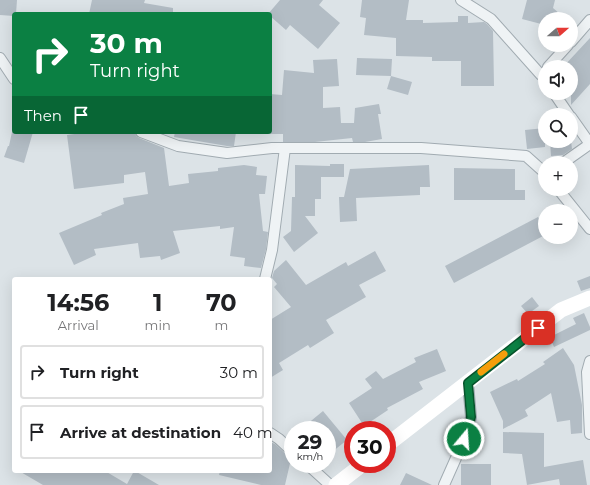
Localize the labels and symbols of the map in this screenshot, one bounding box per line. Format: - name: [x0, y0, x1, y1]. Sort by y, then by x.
- north arrow: [538, 12, 578, 52]
- pin: [521, 311, 555, 345]
- position arrow: [443, 418, 485, 460]
- speed limit sign: 30: [344, 421, 396, 473]

